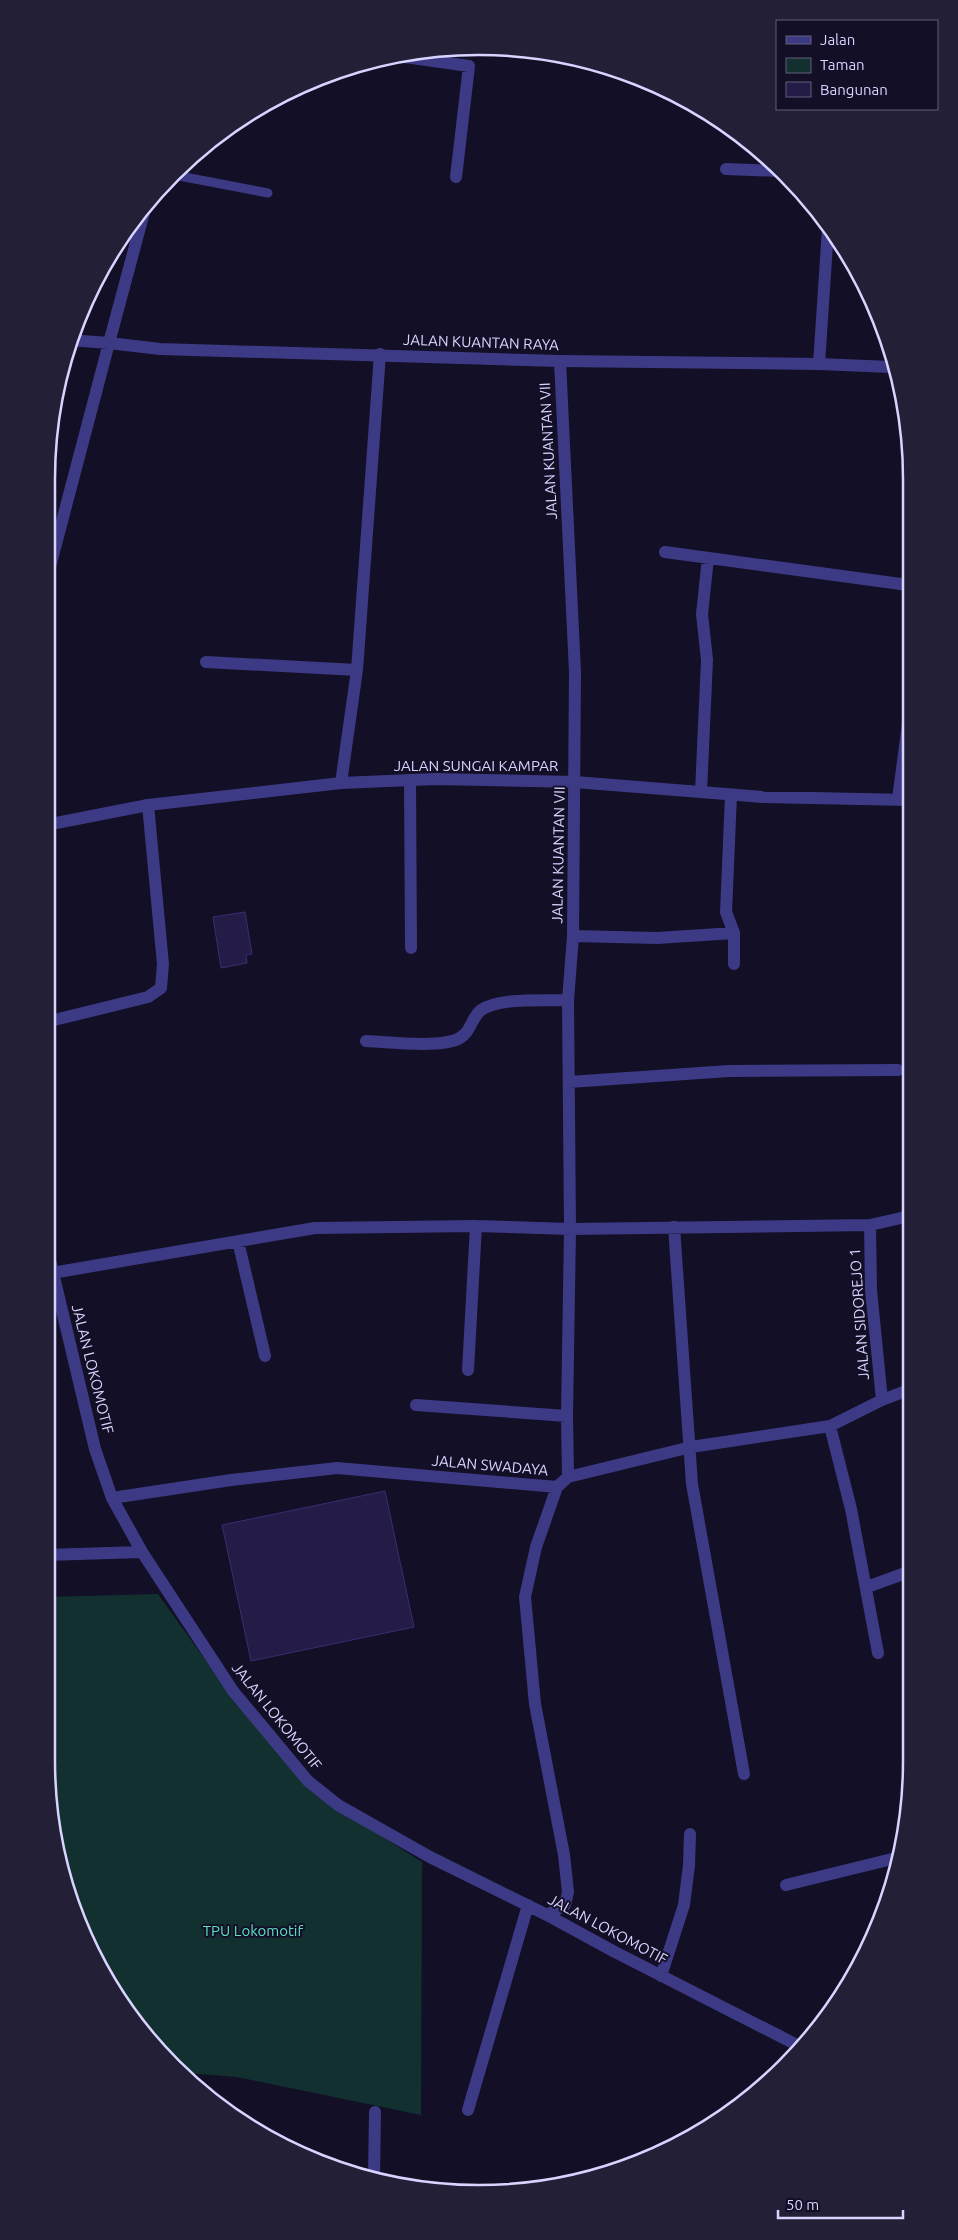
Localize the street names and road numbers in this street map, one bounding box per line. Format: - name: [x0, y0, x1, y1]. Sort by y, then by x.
- street label: JALAN KUANTAN RAYA: [403, 331, 560, 353]
- street label: JALAN KUANTAN VII: [536, 382, 560, 520]
- street label: JALAN SUNGAI KAMPAR: [394, 757, 558, 774]
- street label: JALAN KUANTAN VII: [548, 786, 568, 924]
- street label: JALAN SIDOREJO 1: [846, 1248, 872, 1380]
- street label: JALAN LOKOMOTIF: [69, 1303, 117, 1436]
- street label: JALAN SWADAYA: [431, 1451, 549, 1479]
- street label: JALAN LOKOMOTIF: [229, 1659, 325, 1773]
- street label: JALAN LOKOMOTIF: [545, 1890, 671, 1968]

